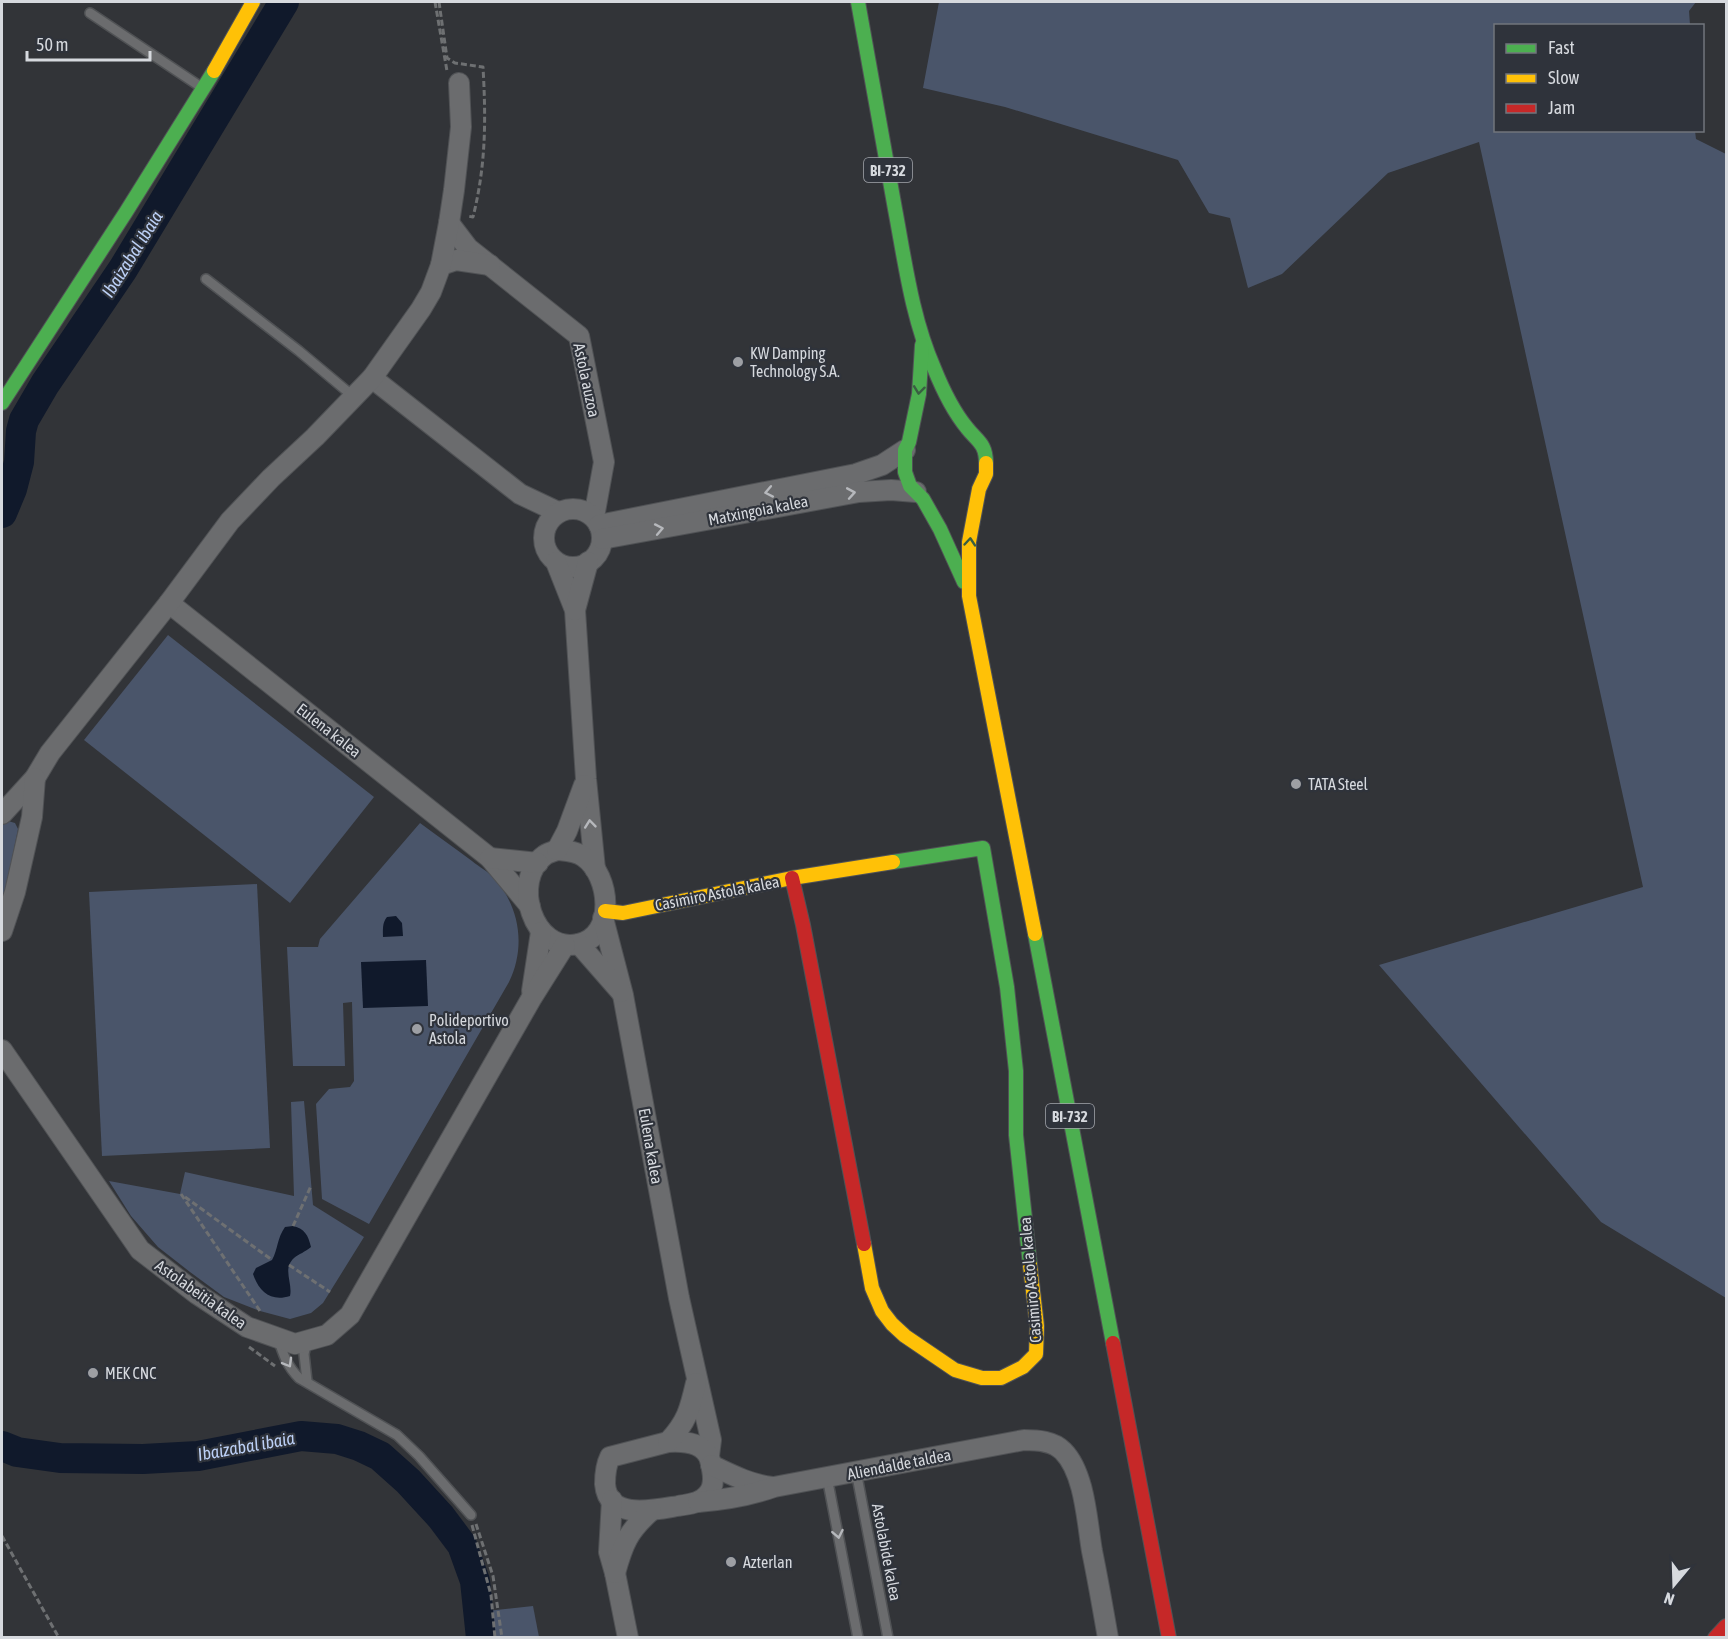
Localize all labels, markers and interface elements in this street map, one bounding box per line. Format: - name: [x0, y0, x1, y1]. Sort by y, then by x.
- scale bar: [27, 24, 150, 62]
- legend: [1494, 24, 1704, 132]
- text: 50 m: [36, 34, 68, 55]
- text: Fast: [1548, 37, 1575, 58]
- text: Slow: [1548, 67, 1579, 88]
- text: Jam: [1548, 97, 1575, 118]
- road number: BI-732: [864, 158, 912, 182]
- water label: Ibaizabal ibaia: [97, 206, 167, 301]
- street label: Astola auzoa: [570, 341, 604, 419]
- place label: KW Damping Technology S.A.: [750, 344, 840, 381]
- marker: KW Damping Technology S.A.: [731, 355, 745, 369]
- one-way arrow: [913, 385, 926, 395]
- one-way arrow: [765, 485, 775, 498]
- one-way arrow: [846, 488, 856, 500]
- street label: Matxingoia kalea: [707, 491, 810, 529]
- one-way arrow: [654, 523, 664, 536]
- one-way arrow: [963, 538, 976, 547]
- street label: Eulena kalea: [293, 699, 365, 761]
- place label: TATA Steel: [1308, 775, 1369, 793]
- marker: TATA Steel: [1289, 777, 1303, 791]
- one-way arrow: [584, 820, 597, 829]
- street label: Casimiro Astola kalea: [653, 872, 781, 914]
- place label: Polideportivo Astola: [429, 1011, 509, 1047]
- marker: Polideportivo Astola: [410, 1022, 424, 1036]
- road number: BI-732: [1046, 1104, 1094, 1128]
- street label: Eulena kalea: [635, 1107, 667, 1185]
- street label: Casimiro Astola kalea: [1016, 1216, 1044, 1344]
- street label: Astolabeitia kalea: [152, 1256, 250, 1332]
- one-way arrow: [281, 1357, 293, 1367]
- place label: MEK CNC: [105, 1364, 156, 1382]
- marker: MEK CNC: [86, 1366, 100, 1380]
- water label: Ibaizabal ibaia: [196, 1427, 297, 1465]
- street label: Aliendalde taldea: [846, 1445, 952, 1483]
- street label: Astolabide kalea: [869, 1502, 905, 1602]
- one-way arrow: [831, 1529, 844, 1539]
- place label: Azterlan: [743, 1553, 792, 1571]
- marker: Azterlan: [724, 1555, 738, 1569]
- north arrow: [1644, 1555, 1704, 1615]
- text: N: [1662, 1589, 1677, 1609]

